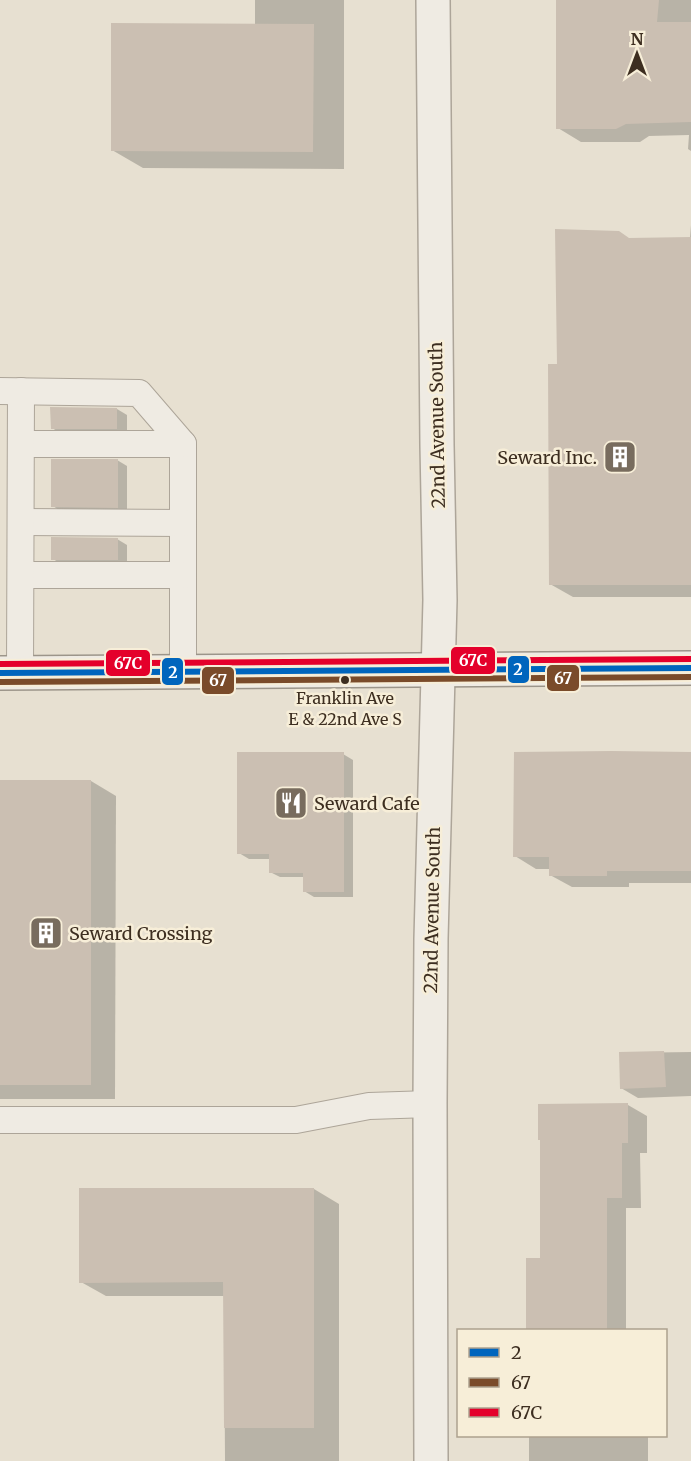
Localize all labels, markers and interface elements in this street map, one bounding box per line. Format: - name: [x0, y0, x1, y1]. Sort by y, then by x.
- north arrow: [607, 24, 667, 84]
- text: N: [631, 29, 644, 49]
- street label: 22nd Avenue South: [424, 341, 450, 509]
- building icon: Seward Inc.: [602, 439, 638, 475]
- place label: Seward Inc.: [497, 446, 597, 469]
- line badge: 67C: [450, 646, 496, 675]
- line badge: 67C: [105, 649, 151, 677]
- text: 67C: [459, 650, 487, 670]
- text: 67C: [114, 653, 142, 673]
- line badge: 2: [507, 655, 530, 684]
- line badge: 2: [161, 657, 184, 686]
- text: 2: [513, 659, 523, 679]
- text: 2: [168, 662, 178, 682]
- line badge: 67: [546, 664, 580, 692]
- line badge: 67: [201, 666, 235, 695]
- text: 67: [554, 668, 572, 688]
- text: 67: [209, 670, 227, 690]
- marker: Franklin Ave E & 22nd Ave S: [339, 674, 351, 686]
- place label: Franklin Ave E & 22nd Ave S: [288, 688, 402, 729]
- restaurant icon: Seward Cafe: [273, 785, 309, 821]
- place label: Seward Cafe: [314, 792, 420, 815]
- street label: 22nd Avenue South: [419, 826, 445, 994]
- building icon: Seward Crossing: [28, 915, 64, 951]
- place label: Seward Crossing: [69, 922, 213, 945]
- legend: [457, 1329, 667, 1437]
- text: 2: [511, 1341, 522, 1364]
- text: 67: [511, 1371, 531, 1394]
- text: 67C: [511, 1401, 543, 1424]

